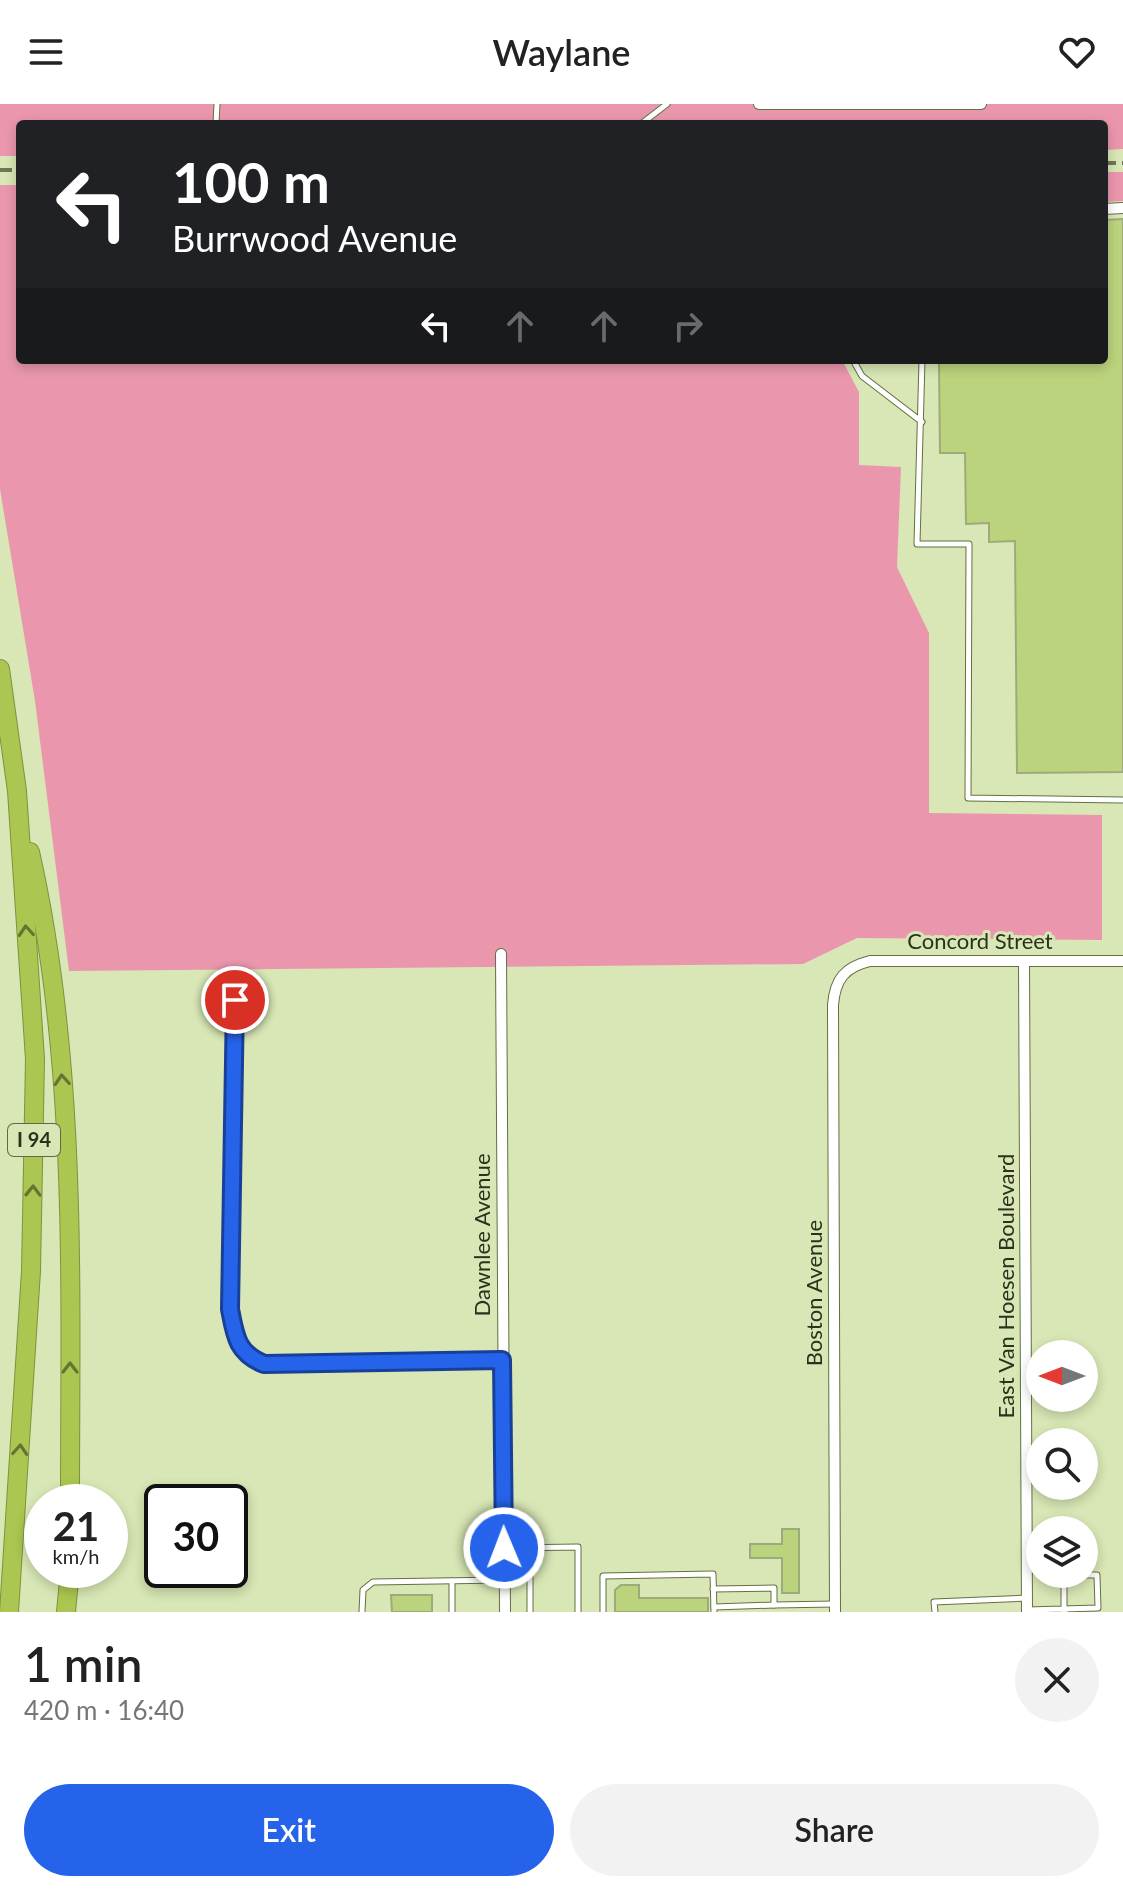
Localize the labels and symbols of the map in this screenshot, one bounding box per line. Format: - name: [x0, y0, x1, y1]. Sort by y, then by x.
- one-way arrow: [18, 924, 35, 937]
- street label: Concord Street: [907, 927, 1053, 954]
- pin: [201, 966, 269, 1034]
- one-way arrow: [54, 1073, 71, 1086]
- road number: I 94: [8, 1124, 60, 1156]
- street label: Dawnlee Avenue: [468, 1153, 495, 1317]
- street label: East Van Hoesen Boulevard: [992, 1154, 1019, 1418]
- one-way arrow: [24, 1184, 42, 1197]
- street label: Boston Avenue: [800, 1220, 827, 1366]
- north arrow: [1026, 1340, 1098, 1412]
- one-way arrow: [61, 1361, 79, 1374]
- one-way arrow: [11, 1443, 28, 1456]
- speed limit sign: 30: [144, 1484, 248, 1588]
- position arrow: [462, 1506, 546, 1590]

